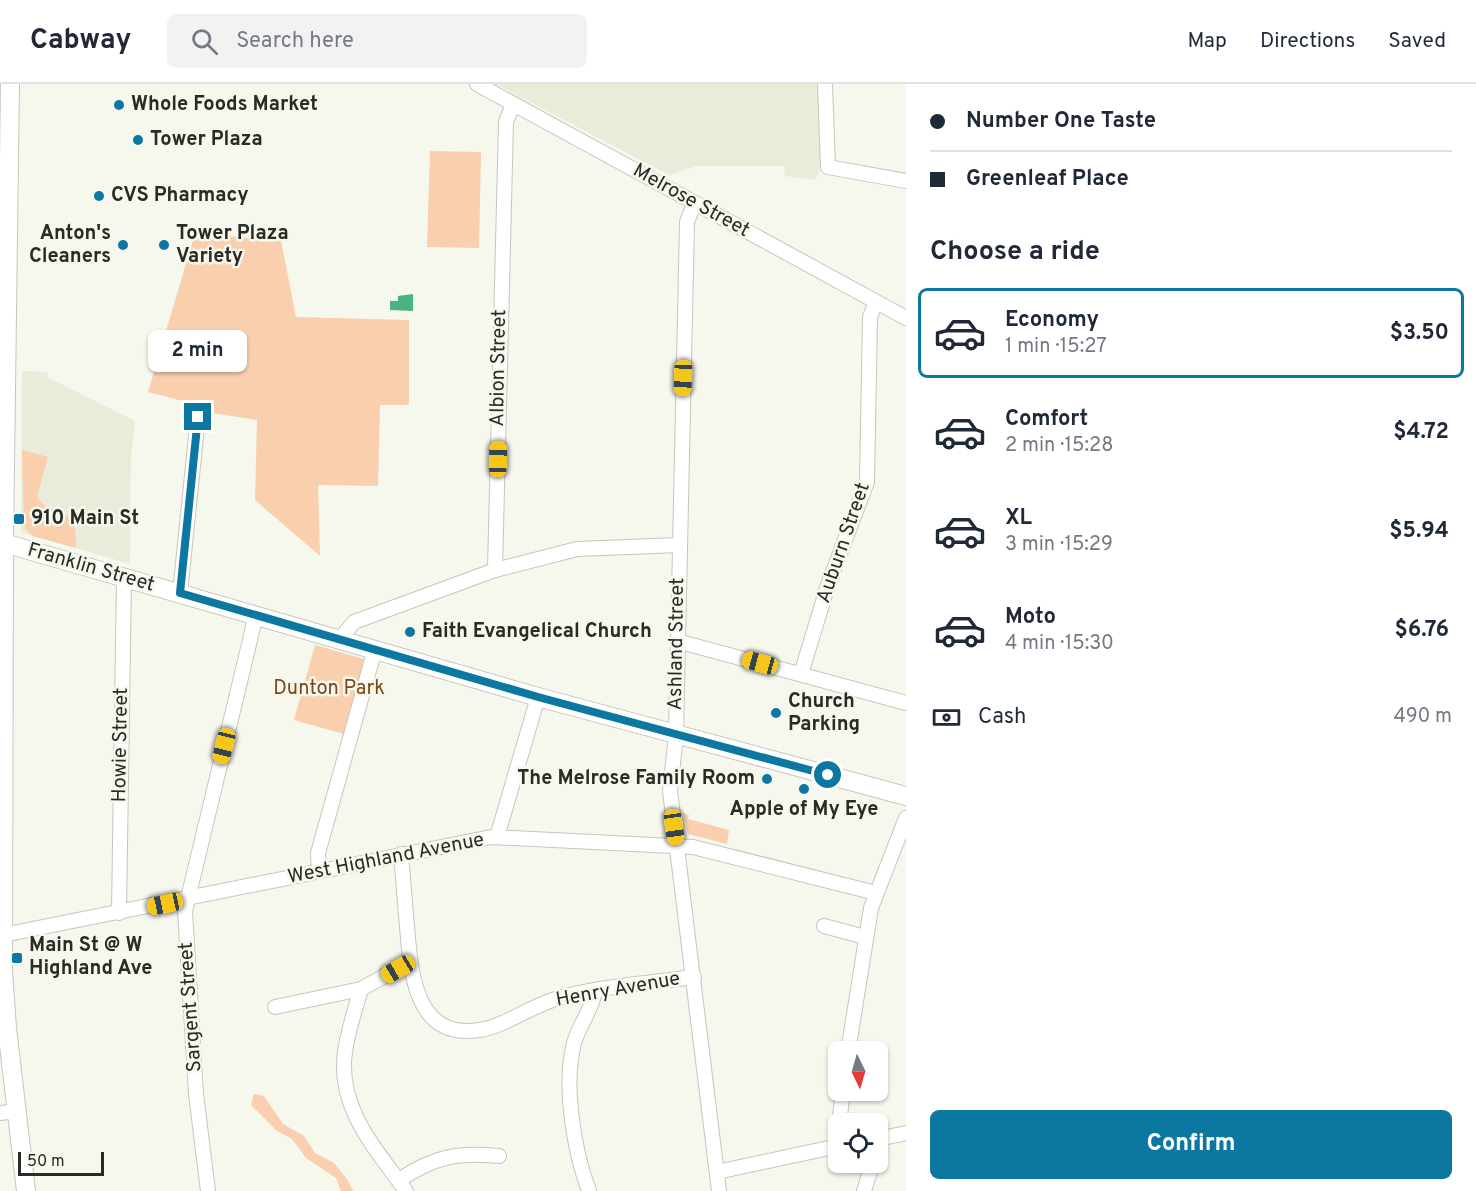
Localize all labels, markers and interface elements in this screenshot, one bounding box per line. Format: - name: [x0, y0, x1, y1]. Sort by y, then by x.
- search box: [167, 14, 587, 68]
- text: Cabway: [30, 23, 131, 59]
- icon: search: [188, 25, 221, 58]
- text: Search here: [236, 28, 354, 55]
- text: Map: [1187, 28, 1227, 55]
- text: Directions: [1260, 28, 1355, 55]
- text: Saved: [1388, 28, 1446, 55]
- place label: Whole Foods Market: [131, 92, 318, 118]
- marker: Whole Foods Market: [112, 98, 126, 112]
- text: Number One Taste: [966, 108, 1156, 135]
- place label: Tower Plaza: [150, 127, 263, 153]
- marker: Tower Plaza: [131, 133, 145, 147]
- street label: Melrose Street: [628, 158, 754, 244]
- text: Greenleaf Place: [966, 166, 1129, 193]
- place label: CVS Pharmacy: [111, 183, 249, 209]
- marker: CVS Pharmacy: [92, 189, 106, 203]
- place label: Anton's Cleaners: [29, 221, 111, 270]
- place label: Tower Plaza Variety: [176, 221, 289, 270]
- text: Choose a ride: [930, 235, 1100, 269]
- marker: Anton's Cleaners: [116, 238, 130, 252]
- marker: Tower Plaza Variety: [157, 238, 171, 252]
- icon: car: [933, 306, 987, 360]
- text: Economy: [1005, 307, 1099, 334]
- street label: Albion Street: [485, 309, 513, 427]
- text: $3.50: [1390, 320, 1449, 347]
- callout: 2 min: [148, 330, 248, 372]
- text: 1 min · 15:27: [1005, 334, 1107, 360]
- text: 2 min: [171, 338, 224, 364]
- car: [673, 360, 693, 396]
- route end: [184, 403, 211, 430]
- icon: car: [933, 405, 987, 459]
- text: Comfort: [1005, 406, 1088, 433]
- text: $4.72: [1393, 419, 1449, 446]
- text: 2 min · 15:28: [1005, 433, 1113, 459]
- car: [489, 441, 507, 477]
- street label: Auburn Street: [811, 479, 877, 607]
- icon: car: [933, 504, 987, 558]
- text: XL: [1005, 505, 1032, 532]
- place label: 910 Main St: [31, 506, 139, 532]
- marker: 910 Main St: [12, 512, 26, 526]
- text: $5.94: [1389, 518, 1449, 545]
- text: 3 min · 15:29: [1005, 532, 1113, 558]
- street label: Franklin Street: [24, 537, 158, 599]
- street label: Ashland Street: [663, 577, 691, 711]
- icon: car: [933, 603, 987, 657]
- text: Moto: [1005, 604, 1056, 631]
- text: $6.76: [1394, 617, 1449, 644]
- place label: Faith Evangelical Church: [422, 619, 652, 645]
- marker: Faith Evangelical Church: [403, 625, 417, 639]
- text: 4 min · 15:30: [1005, 631, 1114, 657]
- car: [740, 650, 780, 676]
- park label: Dunton Park: [273, 676, 385, 702]
- street label: Howie Street: [107, 687, 135, 803]
- place label: Church Parking: [788, 689, 860, 738]
- icon: cash: [930, 701, 963, 734]
- text: Cash: [978, 704, 1027, 731]
- text: 490 m: [1394, 704, 1452, 730]
- marker: Church Parking: [769, 706, 783, 720]
- car: [211, 726, 237, 766]
- route start: [814, 761, 841, 788]
- place label: The Melrose Family Room: [517, 766, 755, 792]
- marker: The Melrose Family Room: [760, 772, 774, 786]
- marker: Apple of My Eye: [797, 782, 811, 796]
- place label: Apple of My Eye: [730, 797, 878, 823]
- car: [663, 808, 685, 846]
- street label: West Highland Avenue: [286, 827, 486, 891]
- car: [146, 891, 184, 917]
- place label: Main St @ W Highland Ave: [29, 933, 152, 982]
- street label: Sargent Street: [173, 941, 209, 1073]
- marker: Main St @ W Highland Ave: [10, 951, 24, 965]
- car: [378, 952, 418, 986]
- street label: Henry Avenue: [554, 966, 682, 1014]
- north arrow: [828, 1041, 888, 1101]
- map controls: [828, 1041, 888, 1173]
- button: Confirm: [930, 1110, 1452, 1179]
- button: locate: [828, 1113, 888, 1173]
- scale bar: [18, 1149, 104, 1176]
- text: 50 m: [27, 1152, 65, 1172]

